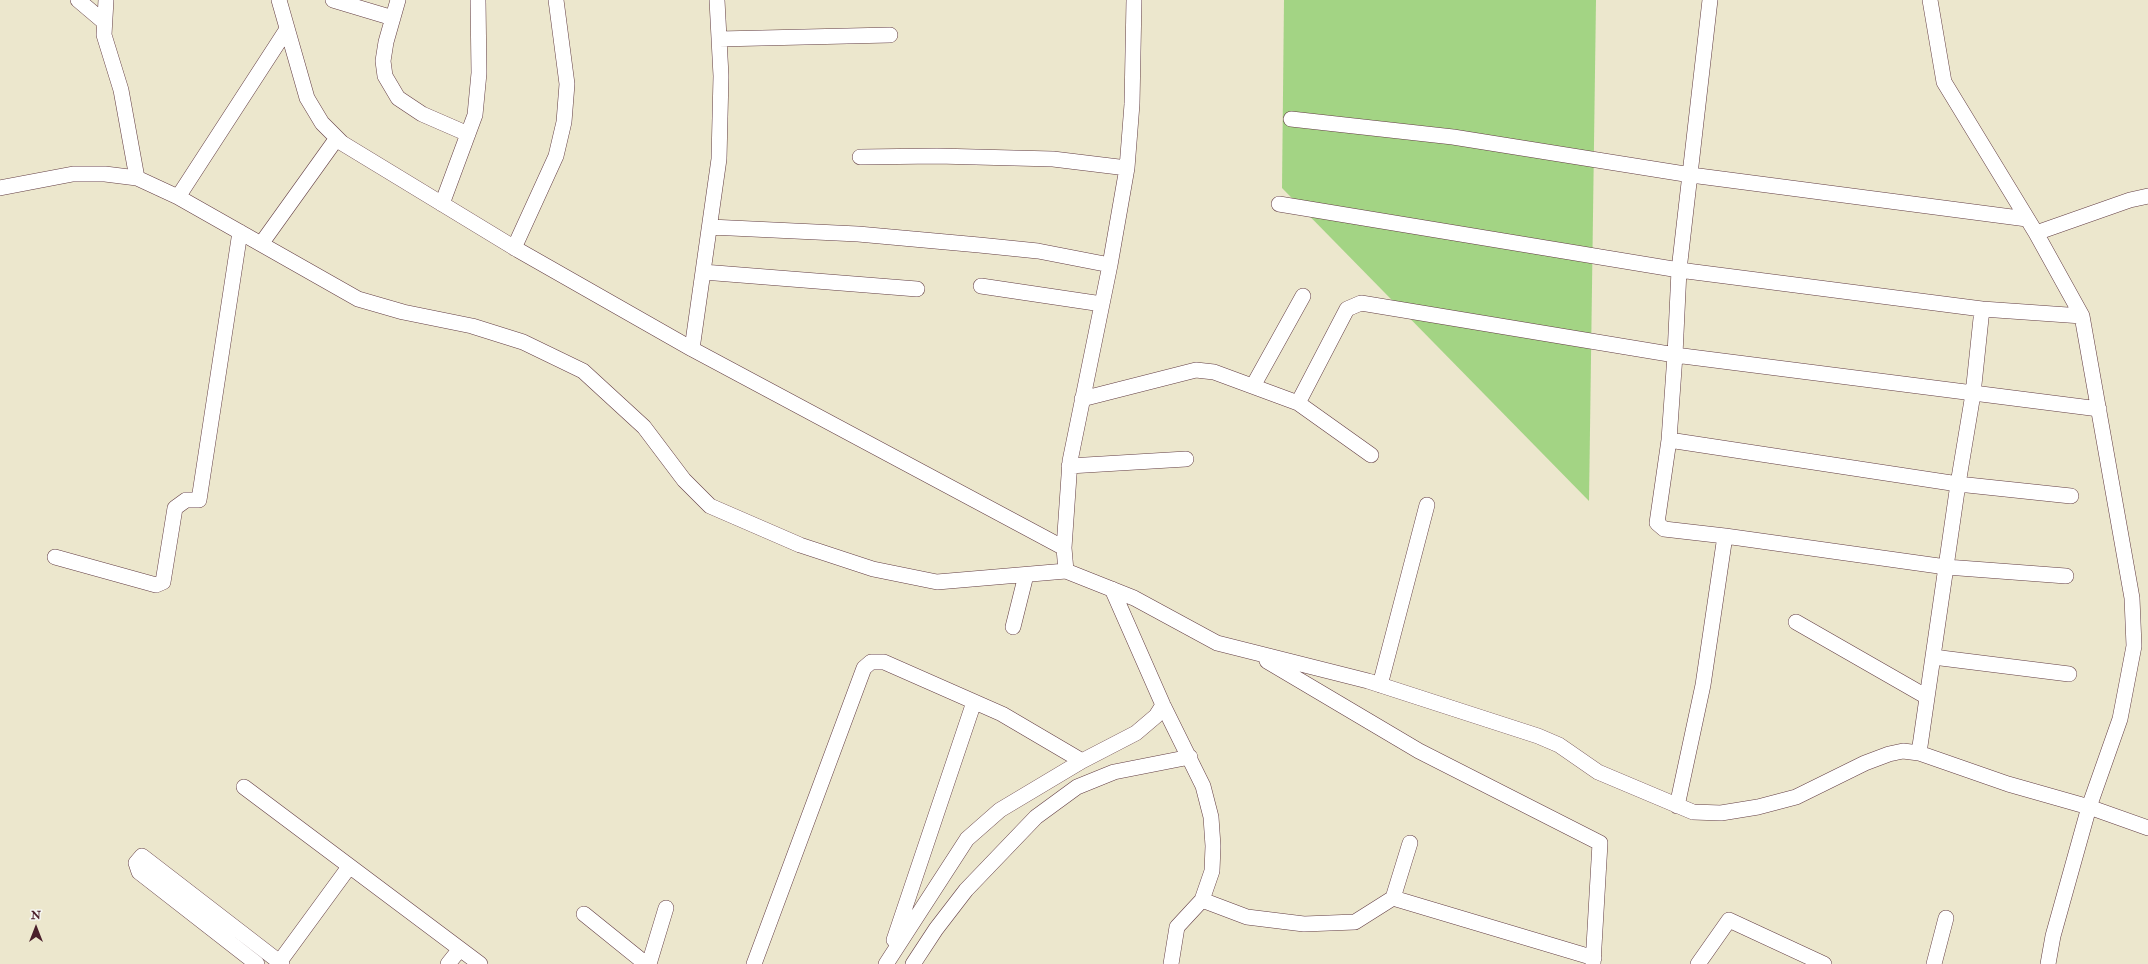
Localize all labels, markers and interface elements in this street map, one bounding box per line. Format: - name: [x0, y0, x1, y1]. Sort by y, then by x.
- north arrow: [16, 908, 56, 948]
- text: N: [31, 909, 41, 922]

